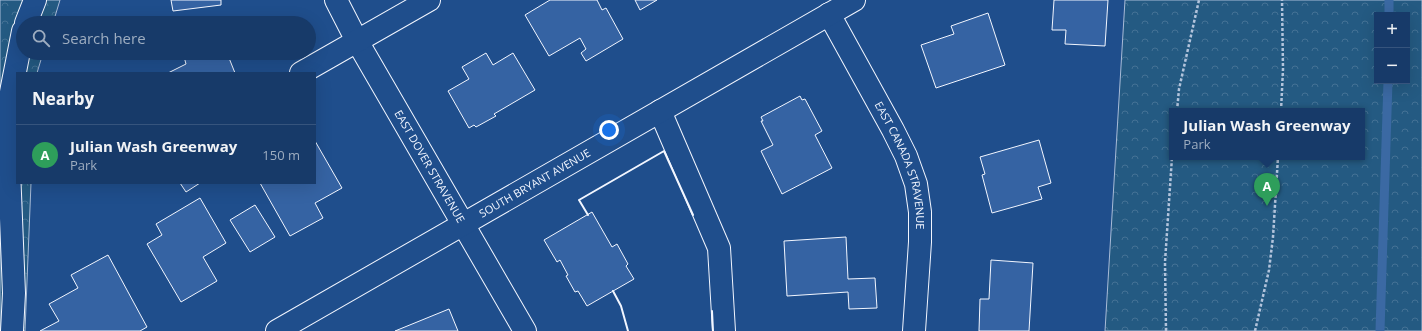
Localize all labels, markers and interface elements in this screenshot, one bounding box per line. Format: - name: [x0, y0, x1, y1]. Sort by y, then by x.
- map controls: [1374, 12, 1410, 84]
- button: +: [1374, 12, 1410, 48]
- search box: [16, 16, 316, 60]
- icon: search: [30, 27, 52, 49]
- text: Search here: [62, 28, 146, 48]
- button: −: [1374, 48, 1410, 84]
- text: Nearby: [32, 87, 94, 110]
- street label: EAST CANADA STRAVENUE: [872, 99, 928, 229]
- street label: EAST DOVER STRAVENUE: [392, 107, 469, 225]
- popup: [1169, 108, 1365, 160]
- text: Julian Wash Greenway: [1183, 115, 1351, 135]
- your location: [599, 120, 619, 140]
- text: Park: [1183, 135, 1211, 153]
- text: Julian Wash Greenway: [70, 136, 237, 156]
- street label: SOUTH BRYANT AVENUE: [476, 145, 593, 221]
- text: A: [41, 146, 49, 164]
- text: 150 m: [262, 146, 300, 164]
- text: Park: [70, 156, 97, 174]
- pin: A: [1254, 173, 1280, 206]

